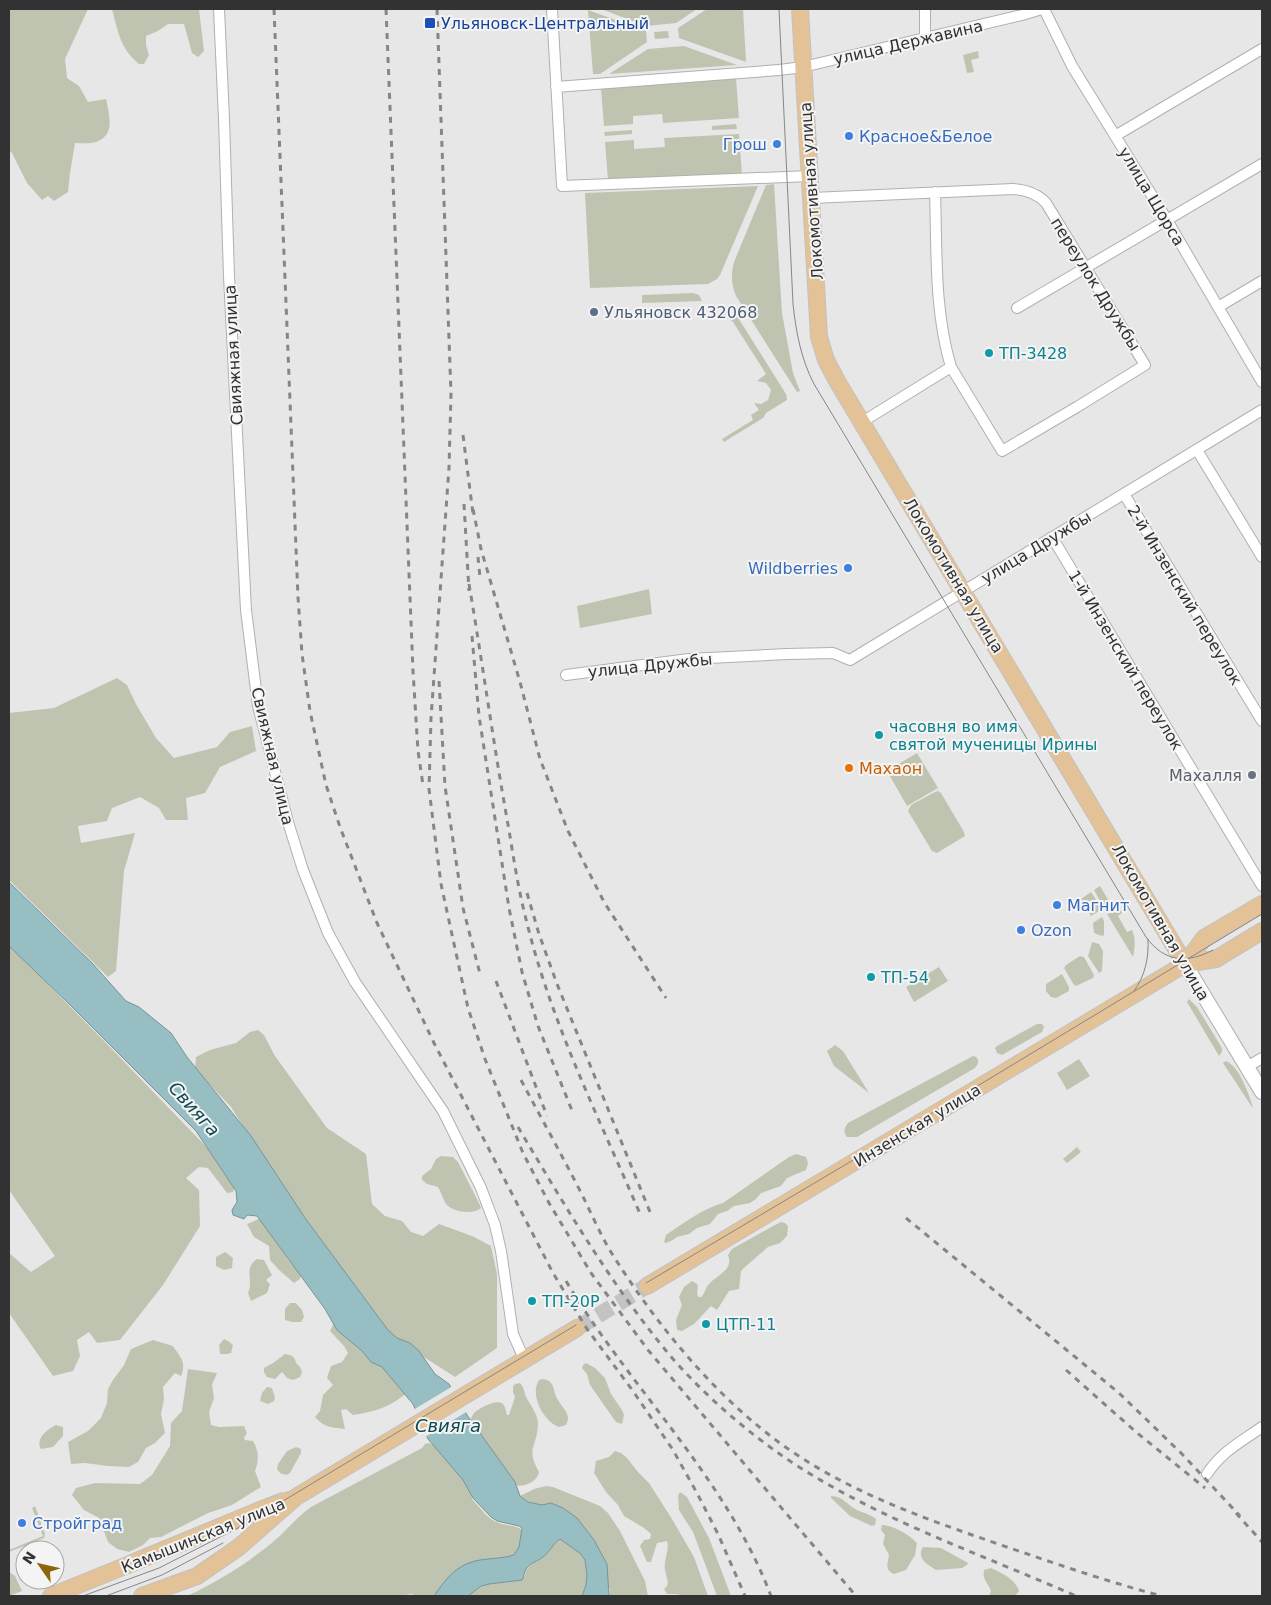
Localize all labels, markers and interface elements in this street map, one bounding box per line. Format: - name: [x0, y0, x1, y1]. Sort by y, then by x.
- place label: Ульяновск-Центральный: [441, 14, 649, 33]
- marker: Ульяновск-Центральный: [423, 16, 437, 30]
- street label: улица Державина: [832, 16, 985, 69]
- street label: Локомотивная улица: [796, 101, 827, 280]
- place label: Красное&Белое: [859, 127, 992, 146]
- marker: Красное&Белое: [843, 130, 855, 142]
- place label: Грош: [723, 135, 767, 154]
- marker: Грош: [771, 138, 783, 150]
- street label: улица Щорса: [1115, 143, 1189, 249]
- street label: переулок Дружбы: [1047, 214, 1144, 354]
- street label: Свияжная улица: [220, 284, 247, 426]
- place label: Ульяновск 432068: [604, 303, 757, 322]
- marker: Ульяновск 432068: [588, 306, 600, 318]
- place label: ТП-3428: [998, 344, 1067, 363]
- marker: ТП-3428: [983, 347, 995, 359]
- street label: Локомотивная улица: [900, 494, 1008, 656]
- street label: 2-й Инзенский переулок: [1123, 502, 1246, 689]
- street label: улица Дружбы: [978, 507, 1095, 588]
- place label: Wildberries: [748, 559, 838, 578]
- marker: Wildberries: [842, 562, 854, 574]
- street label: 1-й Инзенский переулок: [1064, 567, 1187, 754]
- street label: улица Дружбы: [587, 650, 713, 681]
- street label: Свияжная улица: [247, 685, 298, 827]
- place label: часовня во имя святой мученицы Ирины: [889, 717, 1097, 754]
- marker: часовня во имя святой мученицы Ирины: [873, 729, 885, 741]
- place label: Махаон: [859, 759, 922, 778]
- marker: Махаон: [843, 762, 855, 774]
- place label: Махалля: [1169, 766, 1242, 785]
- marker: Махалля: [1246, 769, 1258, 781]
- street label: Локомотивная улица: [1108, 840, 1213, 1004]
- place label: Магнит: [1067, 896, 1129, 915]
- marker: Магнит: [1051, 899, 1063, 911]
- place label: Ozon: [1031, 921, 1072, 940]
- marker: Ozon: [1015, 924, 1027, 936]
- place label: ТП-54: [880, 968, 929, 987]
- marker: ТП-54: [865, 971, 877, 983]
- water label: Свияга: [164, 1077, 224, 1140]
- street label: Инзенская улица: [850, 1080, 984, 1171]
- place label: ТП-20Р: [541, 1292, 600, 1311]
- marker: ТП-20Р: [526, 1295, 538, 1307]
- place label: ЦТП-11: [716, 1315, 776, 1334]
- marker: ЦТП-11: [700, 1318, 712, 1330]
- water label: Свияга: [415, 1415, 481, 1436]
- street label: Камышинская улица: [118, 1494, 288, 1577]
- place label: Стройград: [32, 1514, 122, 1533]
- marker: Стройград: [16, 1517, 28, 1529]
- north arrow: [15, 1540, 65, 1590]
- text: N: [19, 1548, 39, 1567]

